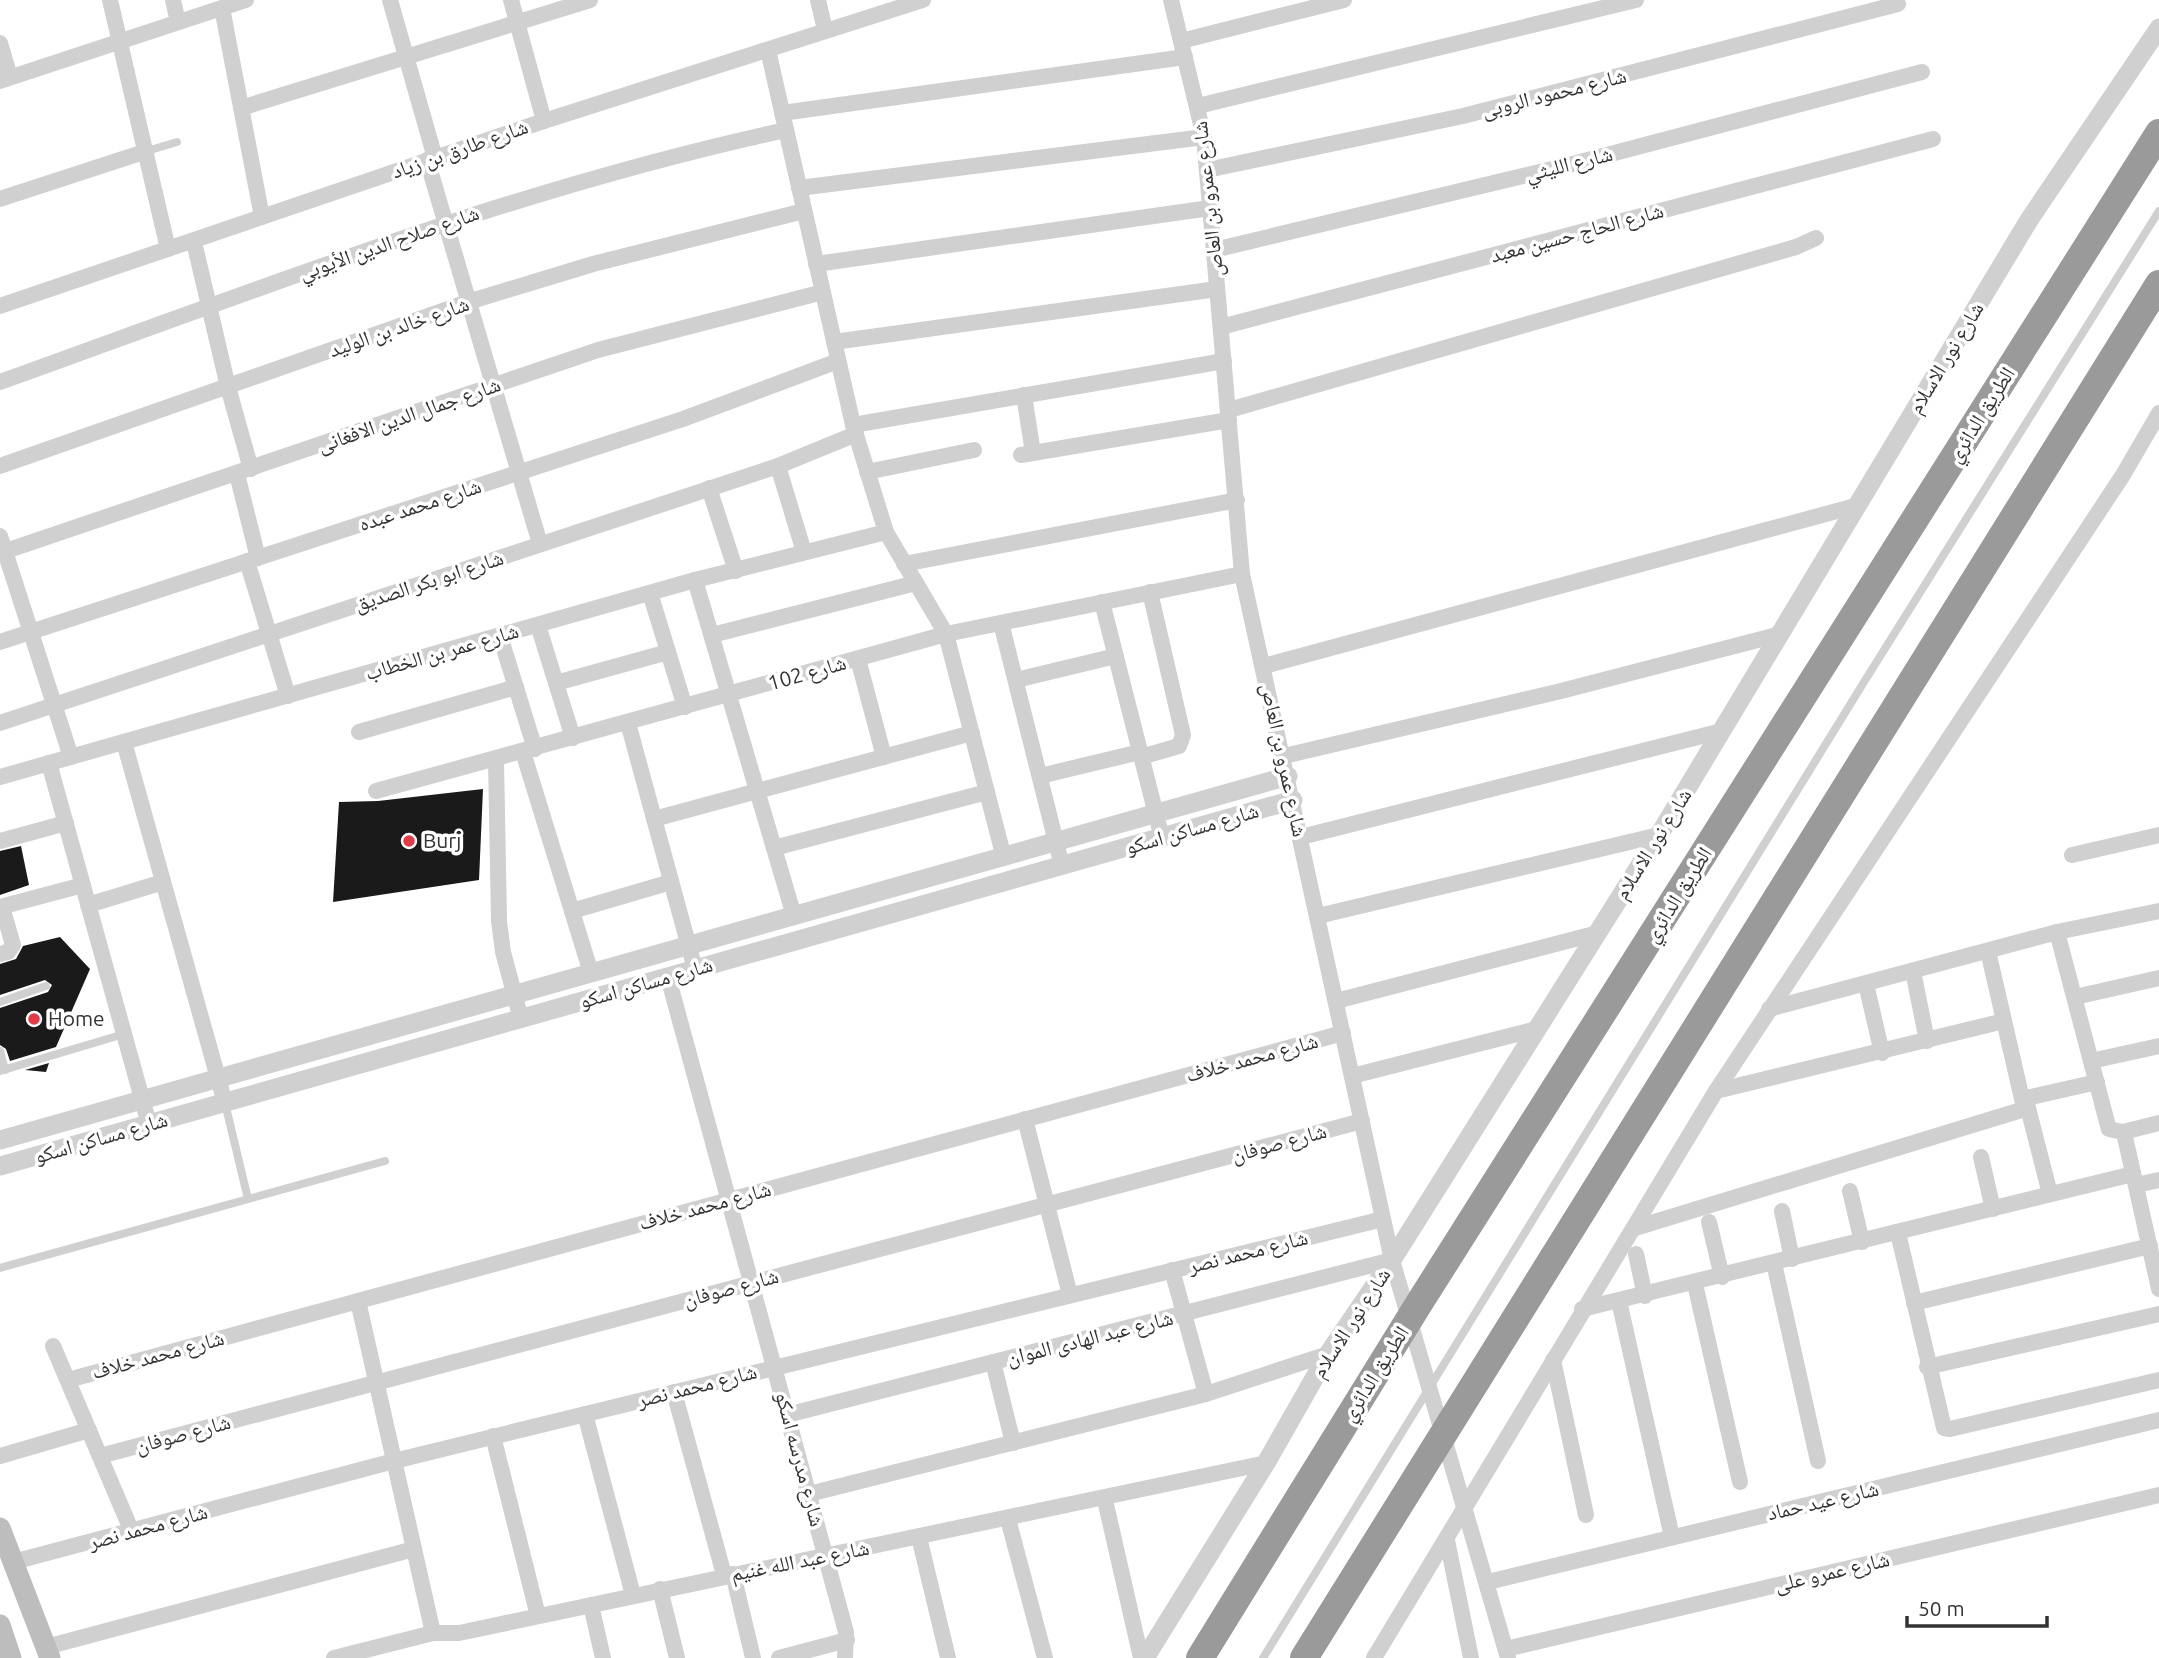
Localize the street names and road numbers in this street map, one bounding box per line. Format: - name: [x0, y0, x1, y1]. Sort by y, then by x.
- street label: شارع محمود الروبى: [1479, 62, 1629, 124]
- street label: شارع طارق بن زياد: [388, 113, 532, 185]
- street label: شارع عمرو بن العاص: [1187, 120, 1229, 278]
- street label: شارع الليثي: [1523, 141, 1616, 191]
- street label: شارع الحاج حسين معبد: [1488, 197, 1666, 269]
- street label: شارع صلاح الدين الأيوبي: [295, 200, 484, 289]
- street label: شارع خالد بن الوليد: [325, 291, 473, 363]
- street label: شارع نور الاسلام: [1902, 297, 1990, 419]
- street label: الطريق الدائري: [1941, 362, 2024, 470]
- street label: شارع جمال الدين الافغانى: [314, 371, 504, 459]
- street label: شارع محمد عبده: [356, 473, 484, 537]
- street label: شارع ابو بكر الصديق: [351, 545, 507, 617]
- street label: شارع عمر بن الخطاب: [362, 618, 522, 686]
- street label: شارع 102: [765, 649, 849, 697]
- street label: شارع عمرو بن العاص: [1255, 681, 1313, 839]
- street label: شارع نور الاسلام: [1609, 784, 1698, 905]
- street label: شارع مساكن اسكو: [1122, 798, 1262, 860]
- street label: الطريق الدائري: [1638, 842, 1721, 950]
- street label: شارع مساكن اسكو: [576, 952, 716, 1014]
- street label: شارع محمد خلاف: [1183, 1028, 1321, 1088]
- street label: شارع مساكن اسكو: [31, 1107, 171, 1169]
- street label: شارع صوفان: [1229, 1118, 1329, 1168]
- street label: شارع محمد خلاف: [636, 1176, 774, 1236]
- street label: شارع محمد نصر: [1185, 1225, 1310, 1280]
- street label: شارع صوفان: [681, 1263, 781, 1313]
- street label: شارع نور الاسلام: [1306, 1263, 1397, 1383]
- street label: شارع عبد الهادى الموان: [1004, 1305, 1176, 1371]
- street label: الطريق الدائري: [1335, 1321, 1418, 1429]
- street label: شارع محمد خلاف: [89, 1325, 227, 1385]
- street label: شارع محمد نصر: [634, 1359, 759, 1414]
- street label: شارع مدرسه اسكو: [769, 1389, 831, 1529]
- street label: شارع صوفان: [133, 1409, 233, 1459]
- street label: شارع عيد حماد: [1765, 1476, 1881, 1526]
- street label: شارع محمد نصر: [85, 1499, 210, 1556]
- street label: شارع عبد الله غنيم: [729, 1535, 872, 1588]
- street label: شارع عمرو على: [1772, 1546, 1892, 1598]

